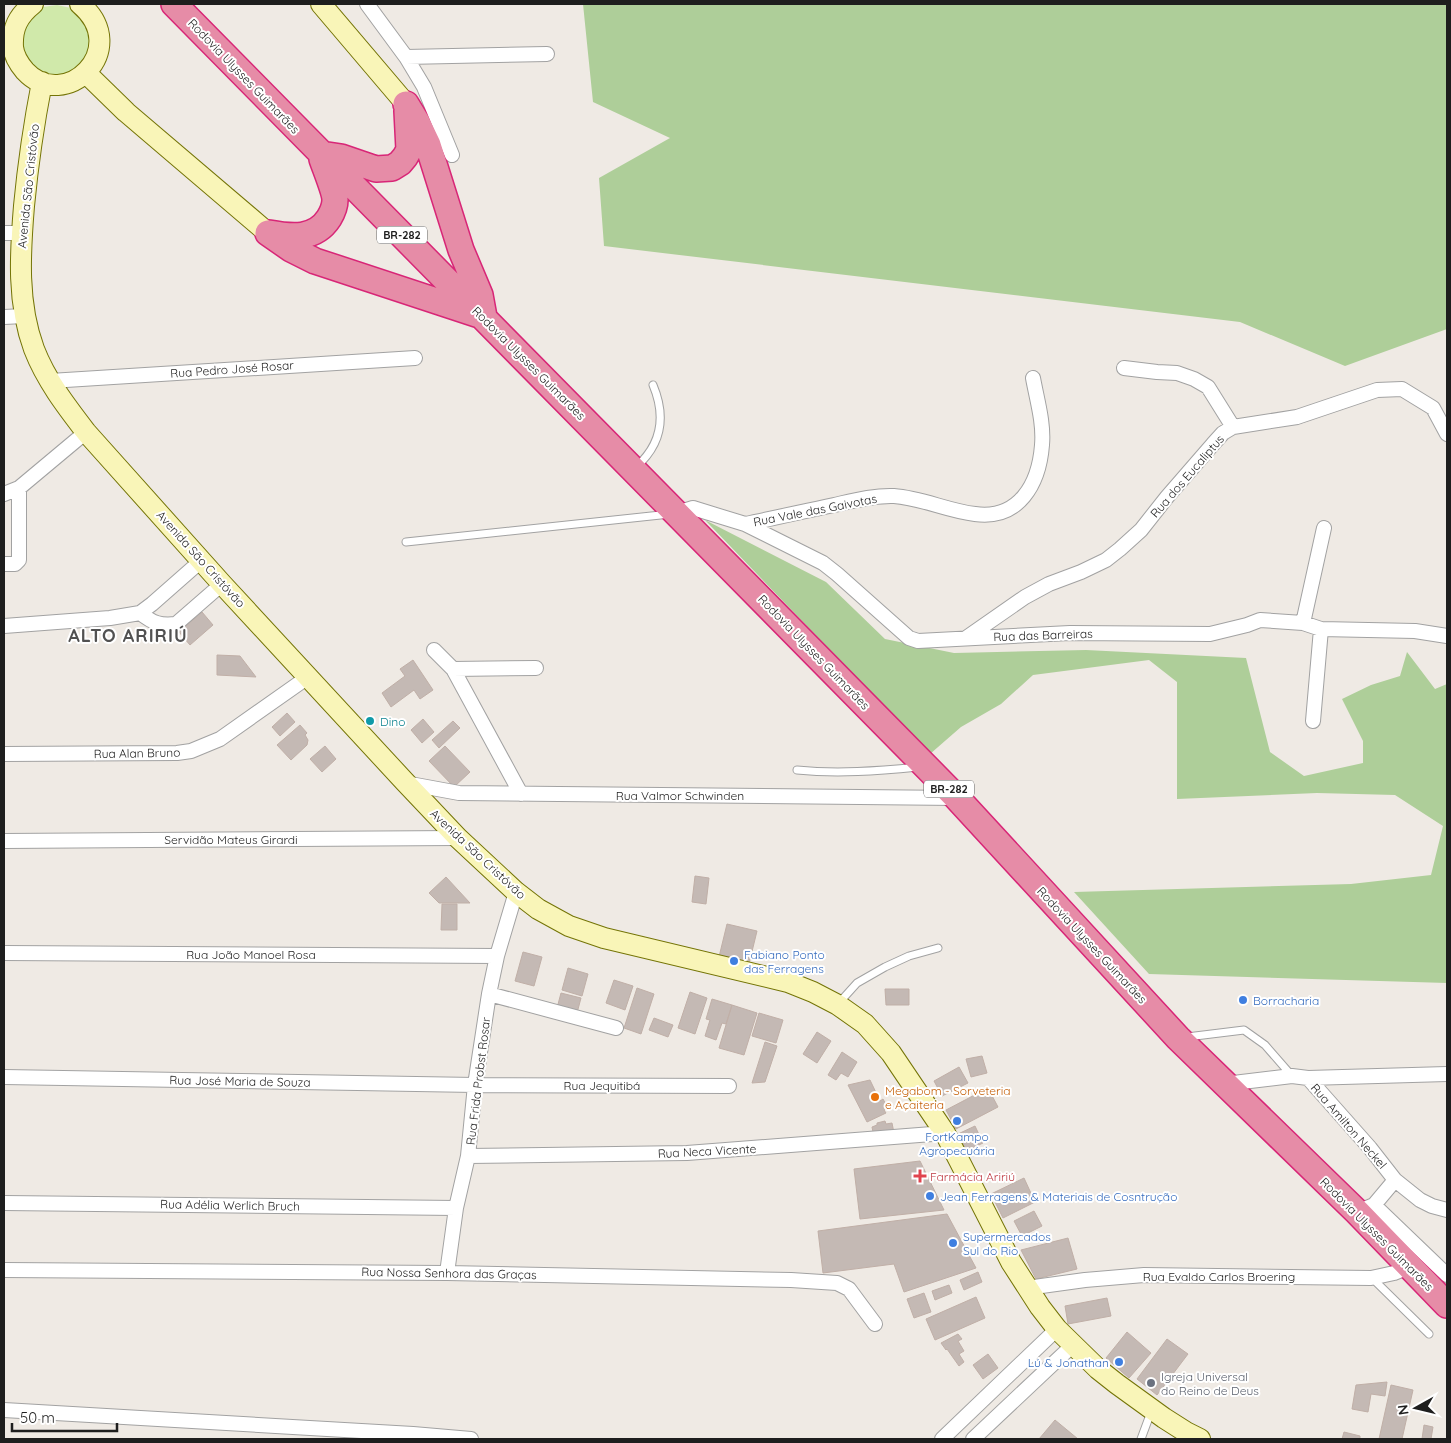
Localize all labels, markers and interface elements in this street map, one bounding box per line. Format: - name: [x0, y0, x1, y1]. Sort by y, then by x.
- street label: Rodovia Ulysses Guimarães: [185, 15, 303, 137]
- street label: Avenida São Cristóvão: [14, 123, 42, 249]
- road number: BR-282: [377, 226, 427, 244]
- street label: Rodovia Ulysses Guimarães: [469, 303, 589, 423]
- street label: Rua Pedro José Rosar: [170, 357, 295, 381]
- street label: Rua dos Eucaliptus: [1147, 431, 1227, 520]
- street label: Rua Vale das Gaivotas: [752, 491, 878, 529]
- street label: Avenida São Cristóvão: [154, 507, 248, 611]
- street label: Rodovia Ulysses Guimarães: [755, 591, 873, 713]
- district label: ALTO ARIRIÚ: [68, 624, 188, 647]
- street label: Rua das Barreiras: [993, 626, 1093, 644]
- place label: Dino: [380, 714, 405, 729]
- marker: Dino: [364, 715, 376, 727]
- street label: Rua Alan Bruno: [94, 745, 180, 761]
- road number: BR-282: [924, 781, 974, 798]
- street label: Rua Valmor Schwinden: [616, 788, 744, 803]
- street label: Avenida São Cristóvão: [427, 806, 529, 902]
- street label: Servidão Mateus Girardi: [164, 832, 298, 847]
- street label: Rodovia Ulysses Guimarães: [1034, 884, 1150, 1007]
- street label: Rua João Manoel Rosa: [186, 947, 316, 962]
- place label: Fabiano Ponto das Ferragens: [744, 947, 825, 976]
- marker: Fabiano Ponto das Ferragens: [728, 955, 740, 967]
- place label: Borracharia: [1253, 993, 1319, 1008]
- marker: Borracharia: [1237, 994, 1249, 1006]
- street label: Rua Frida Probst Rosar: [463, 1016, 493, 1146]
- street label: Rua José Maria de Souza: [169, 1072, 311, 1090]
- street label: Rua Jequitibá: [564, 1078, 640, 1093]
- street label: Rua Amilton Neckel: [1308, 1080, 1390, 1172]
- place label: Megabom - Sorveteria e Açaiteria: [885, 1083, 1011, 1112]
- marker: Megabom - Sorveteria e Açaiteria: [869, 1091, 881, 1103]
- marker: FortKampo Agropecuária: [951, 1115, 963, 1127]
- place label: FortKampo Agropecuária: [919, 1129, 995, 1158]
- street label: Rua Neca Vicente: [657, 1141, 757, 1161]
- place label: Farmácia Aririú: [930, 1169, 1015, 1184]
- marker: Farmácia Aririú: [914, 1170, 926, 1182]
- street label: Rodovia Ulysses Guimarães: [1317, 1174, 1437, 1294]
- place label: Jean Ferragens & Materiais de Cosntrução: [940, 1189, 1177, 1204]
- marker: Jean Ferragens & Materiais de Cosntrução: [924, 1190, 936, 1202]
- street label: Rua Adélia Werlich Bruch: [160, 1196, 300, 1214]
- place label: Supermercados Sul do Rio: [963, 1229, 1051, 1258]
- marker: Supermercados Sul do Rio: [947, 1237, 959, 1249]
- street label: Rua Nossa Senhora das Graças: [361, 1264, 537, 1282]
- street label: Rua Evaldo Carlos Broering: [1143, 1269, 1295, 1284]
- place label: Lú & Jonathan: [1028, 1355, 1109, 1370]
- marker: Lú & Jonathan: [1113, 1356, 1125, 1368]
- place label: Igreja Universal do Reino de Deus: [1161, 1369, 1259, 1398]
- marker: Igreja Universal do Reino de Deus: [1145, 1377, 1157, 1389]
- north arrow: [1391, 1383, 1441, 1433]
- scale bar: [12, 1400, 118, 1432]
- text: N: [1393, 1403, 1413, 1416]
- text: 50 m: [20, 1408, 55, 1427]

